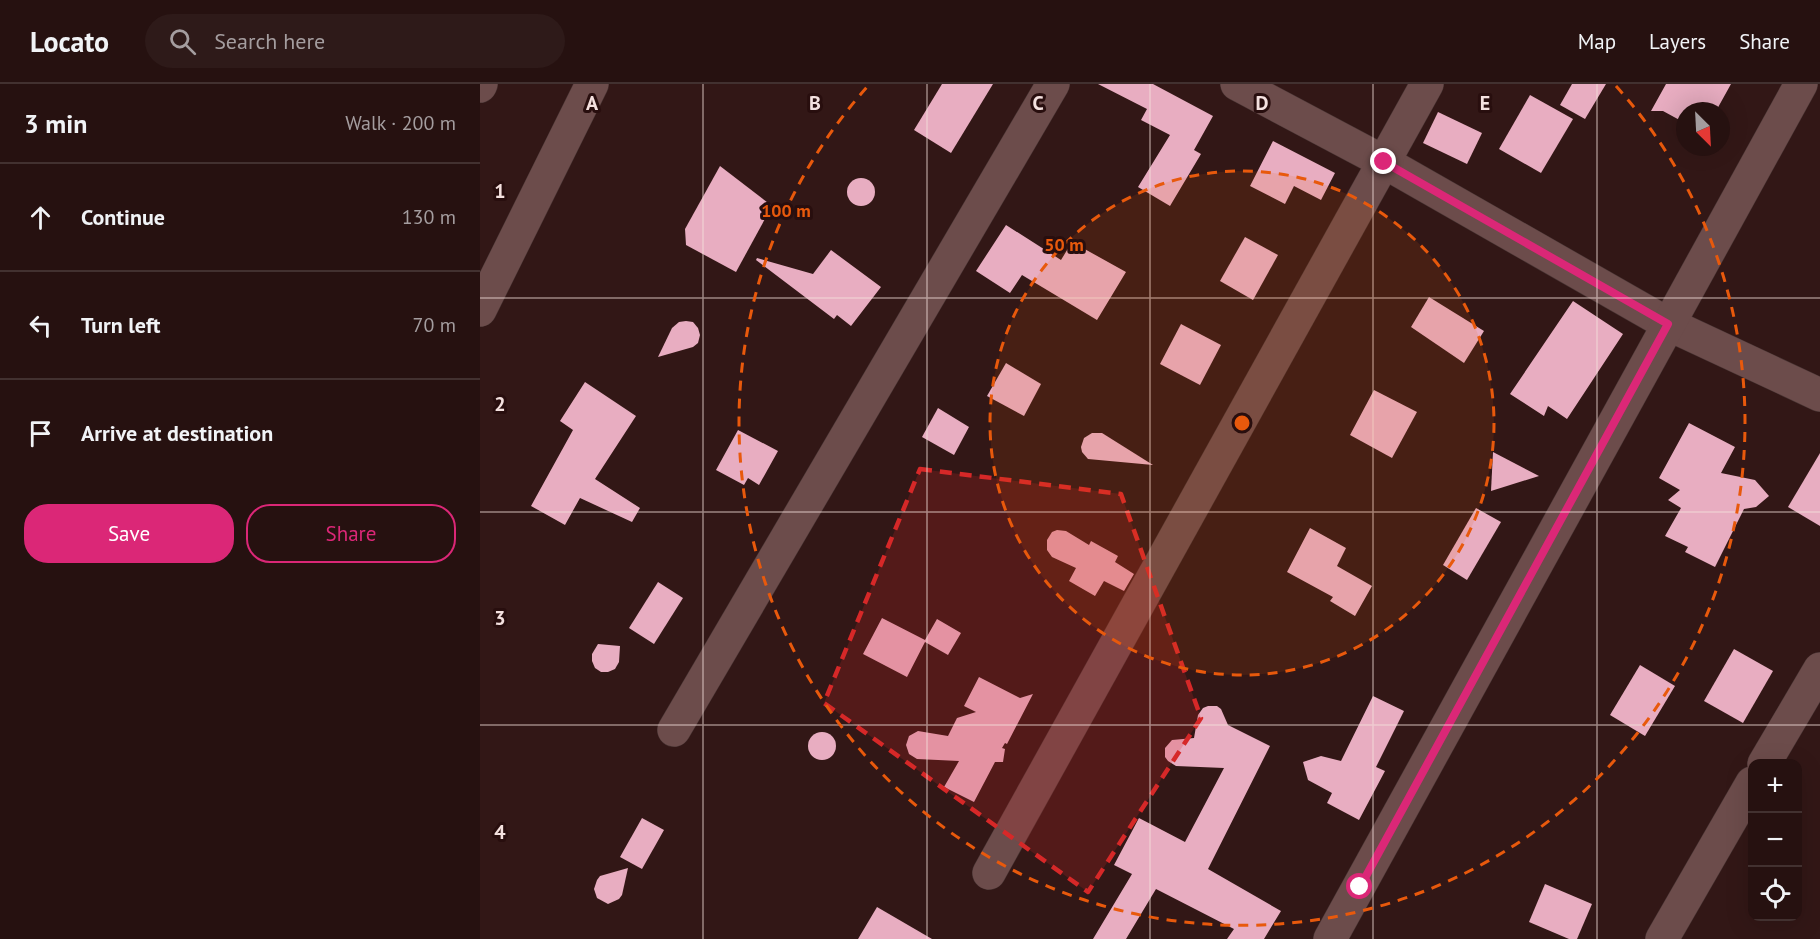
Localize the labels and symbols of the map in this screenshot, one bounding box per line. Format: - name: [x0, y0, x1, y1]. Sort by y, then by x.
- text: A: [586, 90, 599, 116]
- text: B: [809, 90, 821, 116]
- text: C: [1032, 90, 1044, 116]
- text: D: [1256, 90, 1269, 116]
- text: E: [1480, 90, 1490, 116]
- north arrow: [1676, 102, 1730, 156]
- route end: [1370, 148, 1396, 174]
- text: 1: [494, 178, 506, 204]
- text: 100 m: [761, 199, 811, 222]
- text: 50 m: [1044, 233, 1084, 256]
- text: 2: [494, 391, 506, 417]
- centre of rings: [1232, 413, 1252, 433]
- text: 3: [494, 605, 506, 631]
- text: 4: [494, 819, 506, 845]
- route start: [1346, 873, 1372, 899]

